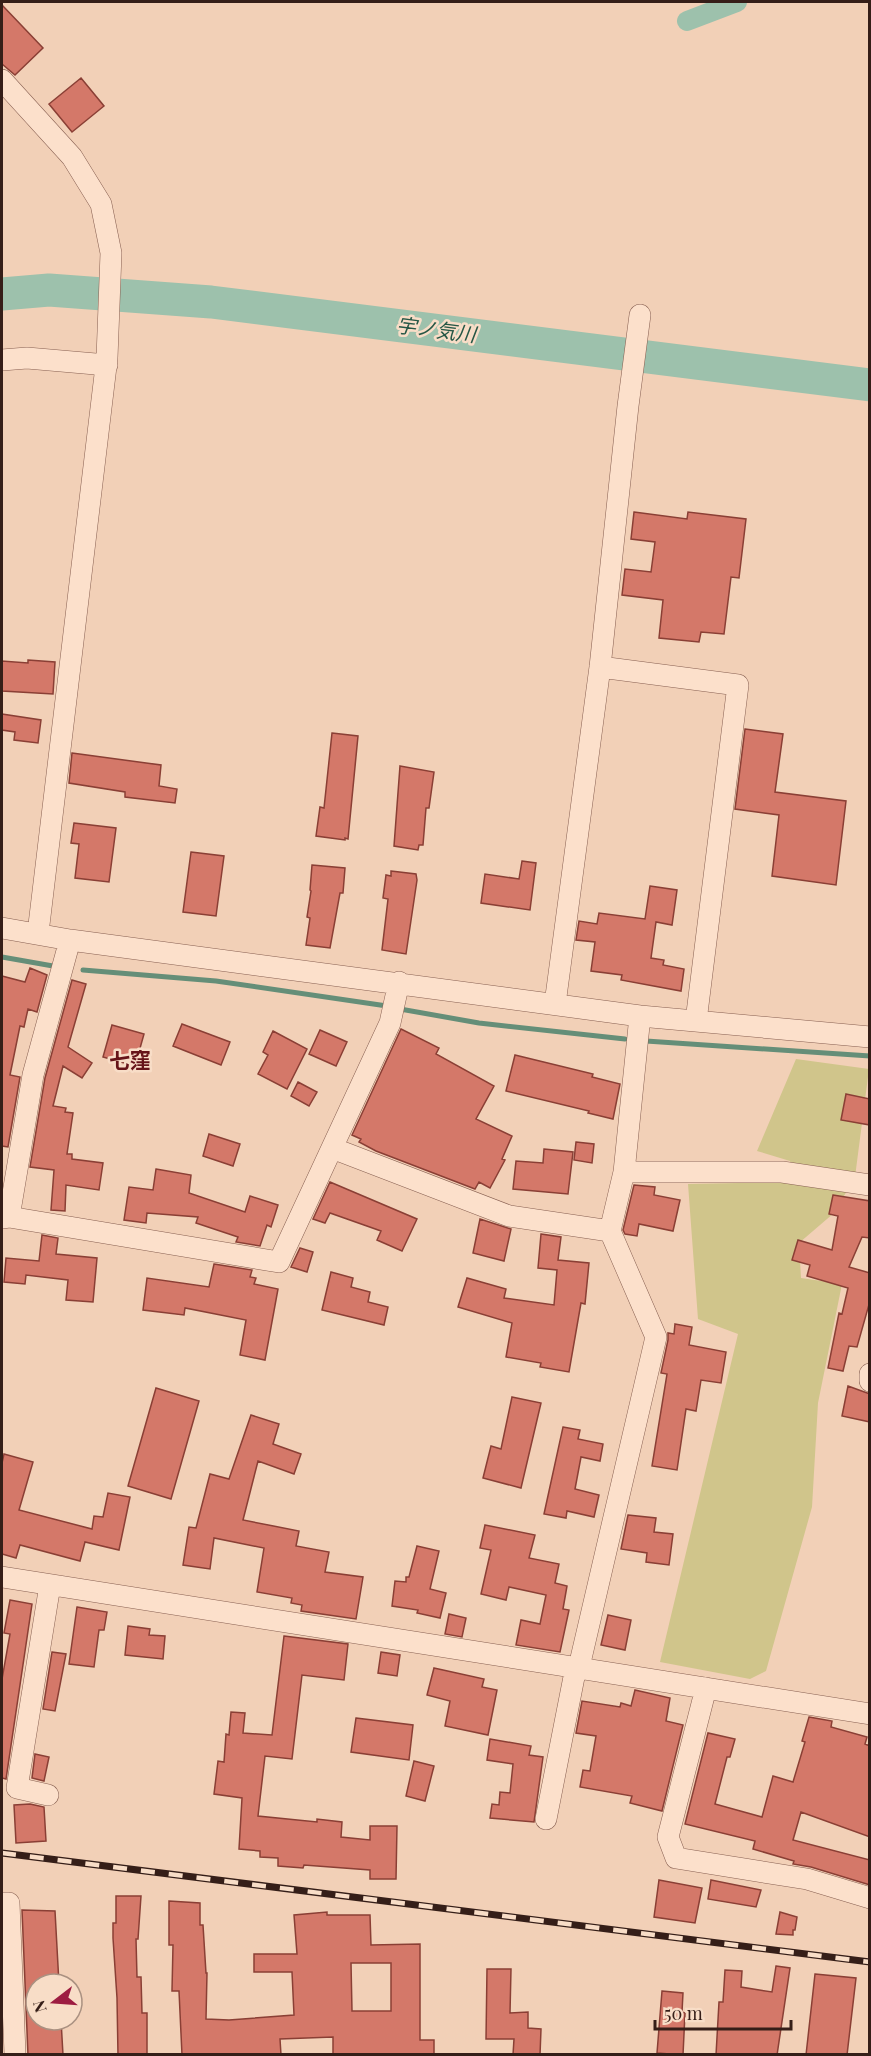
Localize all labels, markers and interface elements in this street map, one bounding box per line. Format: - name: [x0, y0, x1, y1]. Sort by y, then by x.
- water label: 宇ノ気川: [395, 310, 480, 347]
- district label: 七窪: [109, 1045, 151, 1073]
- north arrow: [24, 1972, 84, 2032]
- scale bar: [655, 1993, 792, 2031]
- text: N: [27, 1998, 51, 2015]
- text: 50 m: [664, 2001, 703, 2025]

